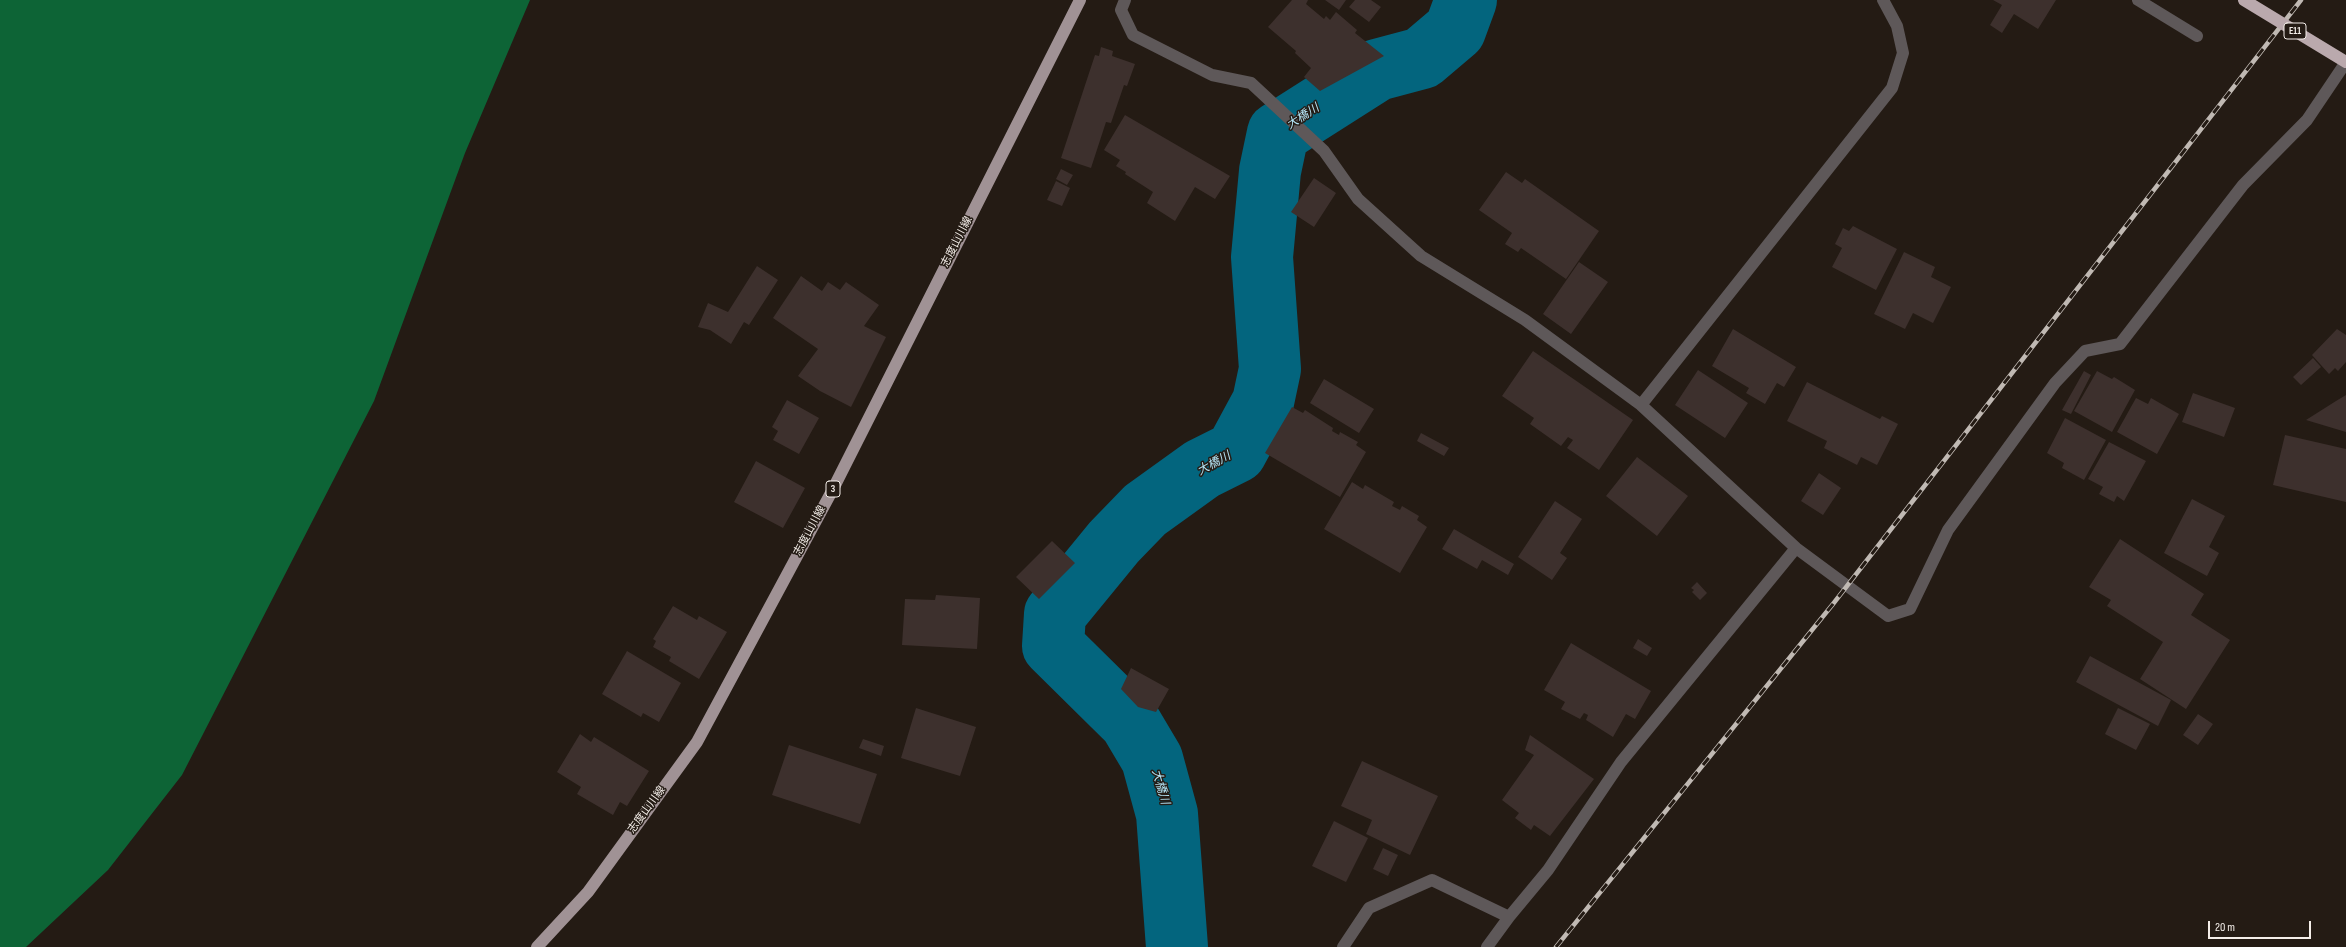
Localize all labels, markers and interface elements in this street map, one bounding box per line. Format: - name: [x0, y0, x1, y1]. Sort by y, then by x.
- road number: E11: [2284, 23, 2306, 39]
- water label: 大橋川: [1284, 101, 1322, 133]
- street label: 志度山川線: [939, 215, 975, 269]
- water label: 大橋川: [1195, 449, 1233, 479]
- road number: 3: [826, 481, 840, 497]
- street label: 志度山川線: [791, 504, 829, 558]
- water label: 大橋川: [1148, 768, 1172, 806]
- street label: 志度山川線: [625, 784, 669, 836]
- scale bar: [2210, 913, 2313, 939]
- text: 20 m: [2215, 920, 2235, 935]

